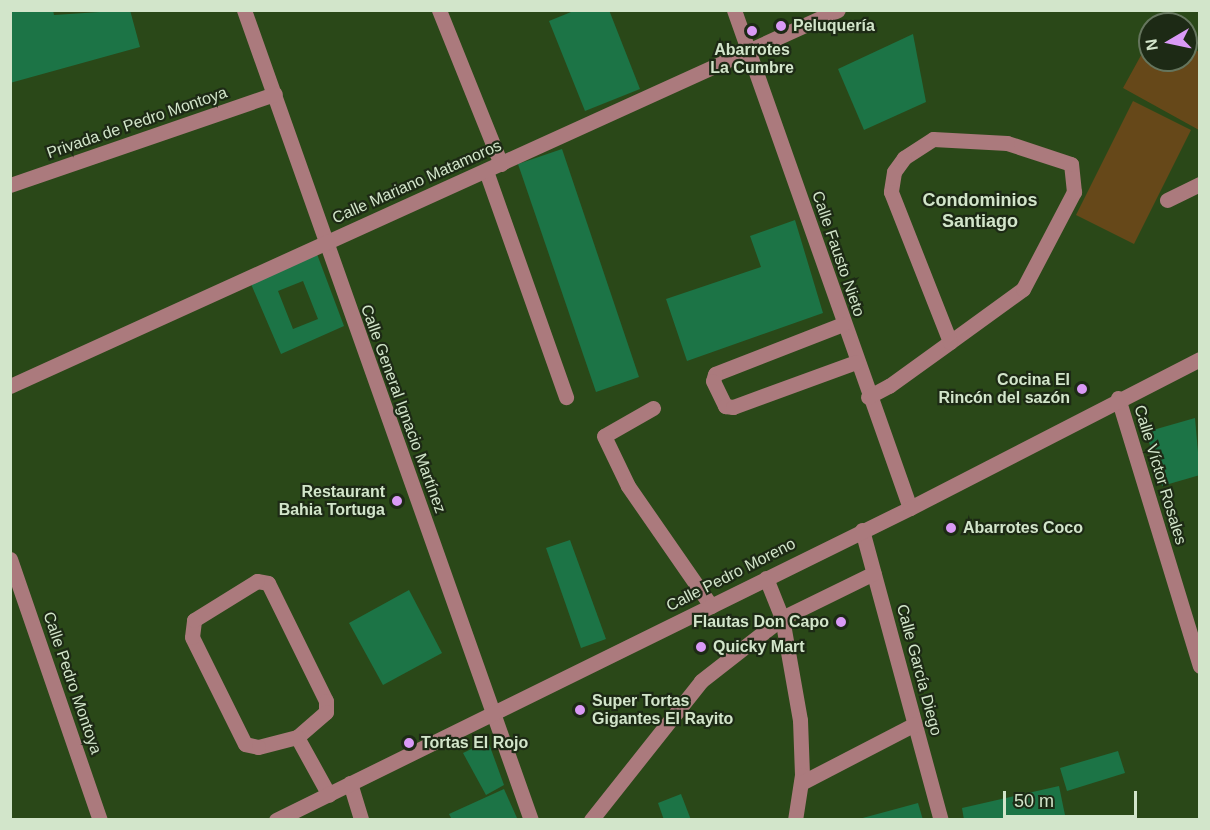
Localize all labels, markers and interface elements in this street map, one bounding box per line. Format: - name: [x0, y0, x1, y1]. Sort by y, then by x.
- north arrow: [1138, 12, 1198, 72]
- place label: Peluquería: [793, 16, 875, 36]
- marker: Peluquería: [774, 19, 788, 33]
- marker: Abarrotes La Cumbre: [745, 24, 759, 38]
- text: N: [1142, 38, 1161, 52]
- place label: Abarrotes La Cumbre: [710, 40, 794, 78]
- street label: Privada de Pedro Montoya: [44, 83, 230, 163]
- street label: Calle Mariano Matamoros: [329, 136, 505, 228]
- street label: Calle Fausto Nieto: [807, 189, 869, 319]
- district label: Condominios Santiago: [923, 190, 1037, 232]
- street label: Calle General Ignacio Martínez: [356, 302, 450, 516]
- place label: Cocina El Rincón del sazón: [938, 370, 1070, 408]
- marker: Cocina El Rincón del sazón: [1075, 382, 1089, 396]
- street label: Calle Víctor Rosales: [1130, 403, 1190, 547]
- place label: Restaurant Bahia Tortuga: [279, 482, 385, 520]
- marker: Restaurant Bahia Tortuga: [390, 494, 404, 508]
- place label: Abarrotes Coco: [963, 518, 1083, 538]
- marker: Abarrotes Coco: [944, 521, 958, 535]
- street label: Calle Pedro Moreno: [663, 534, 799, 616]
- street label: Calle García Diego: [892, 602, 946, 738]
- street label: Calle Pedro Montoya: [39, 609, 105, 757]
- place label: Flautas Don Capo: [693, 612, 829, 632]
- marker: Flautas Don Capo: [834, 615, 848, 629]
- place label: Quicky Mart: [713, 637, 805, 657]
- marker: Quicky Mart: [694, 640, 708, 654]
- place label: Super Tortas Gigantes El Rayito: [592, 691, 733, 729]
- marker: Super Tortas Gigantes El Rayito: [573, 703, 587, 717]
- place label: Tortas El Rojo: [421, 733, 528, 753]
- marker: Tortas El Rojo: [402, 736, 416, 750]
- scale bar: [1006, 779, 1140, 817]
- text: 50 m: [1014, 791, 1054, 811]

